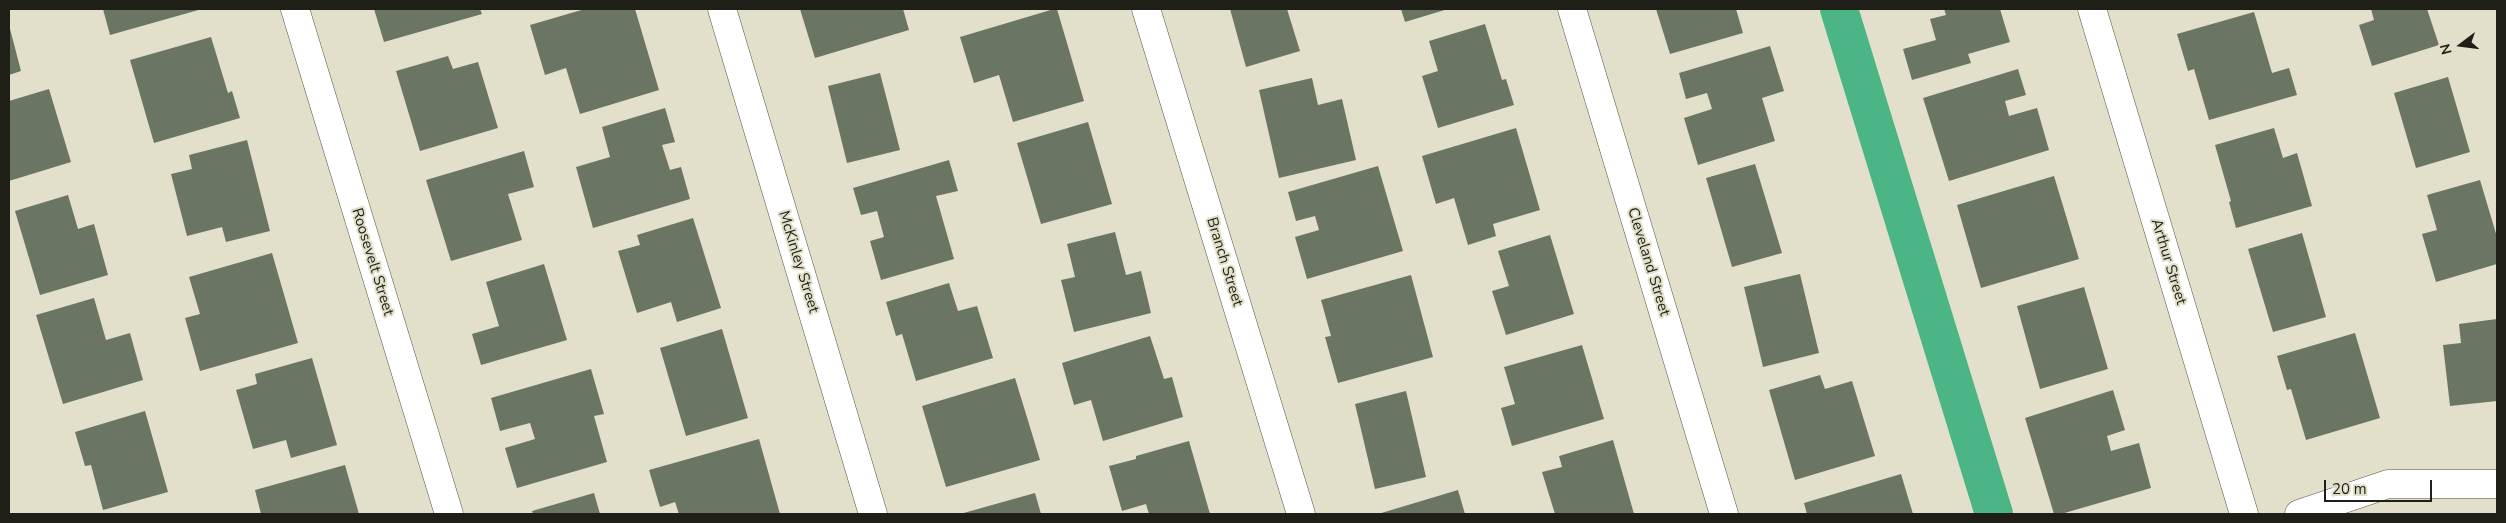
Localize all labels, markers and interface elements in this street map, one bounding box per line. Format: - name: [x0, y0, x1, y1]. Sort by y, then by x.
- north arrow: [2436, 20, 2486, 70]
- text: N: [2435, 41, 2457, 57]
- street label: Roosevelt Street: [347, 206, 397, 318]
- street label: Cleveland Street: [1623, 206, 1673, 318]
- street label: McKinley Street: [774, 209, 822, 315]
- street label: Branch Street: [1202, 215, 1246, 309]
- street label: Arthur Street: [2146, 217, 2190, 307]
- scale bar: [2326, 470, 2434, 502]
- text: 20 m: [2332, 479, 2367, 499]

